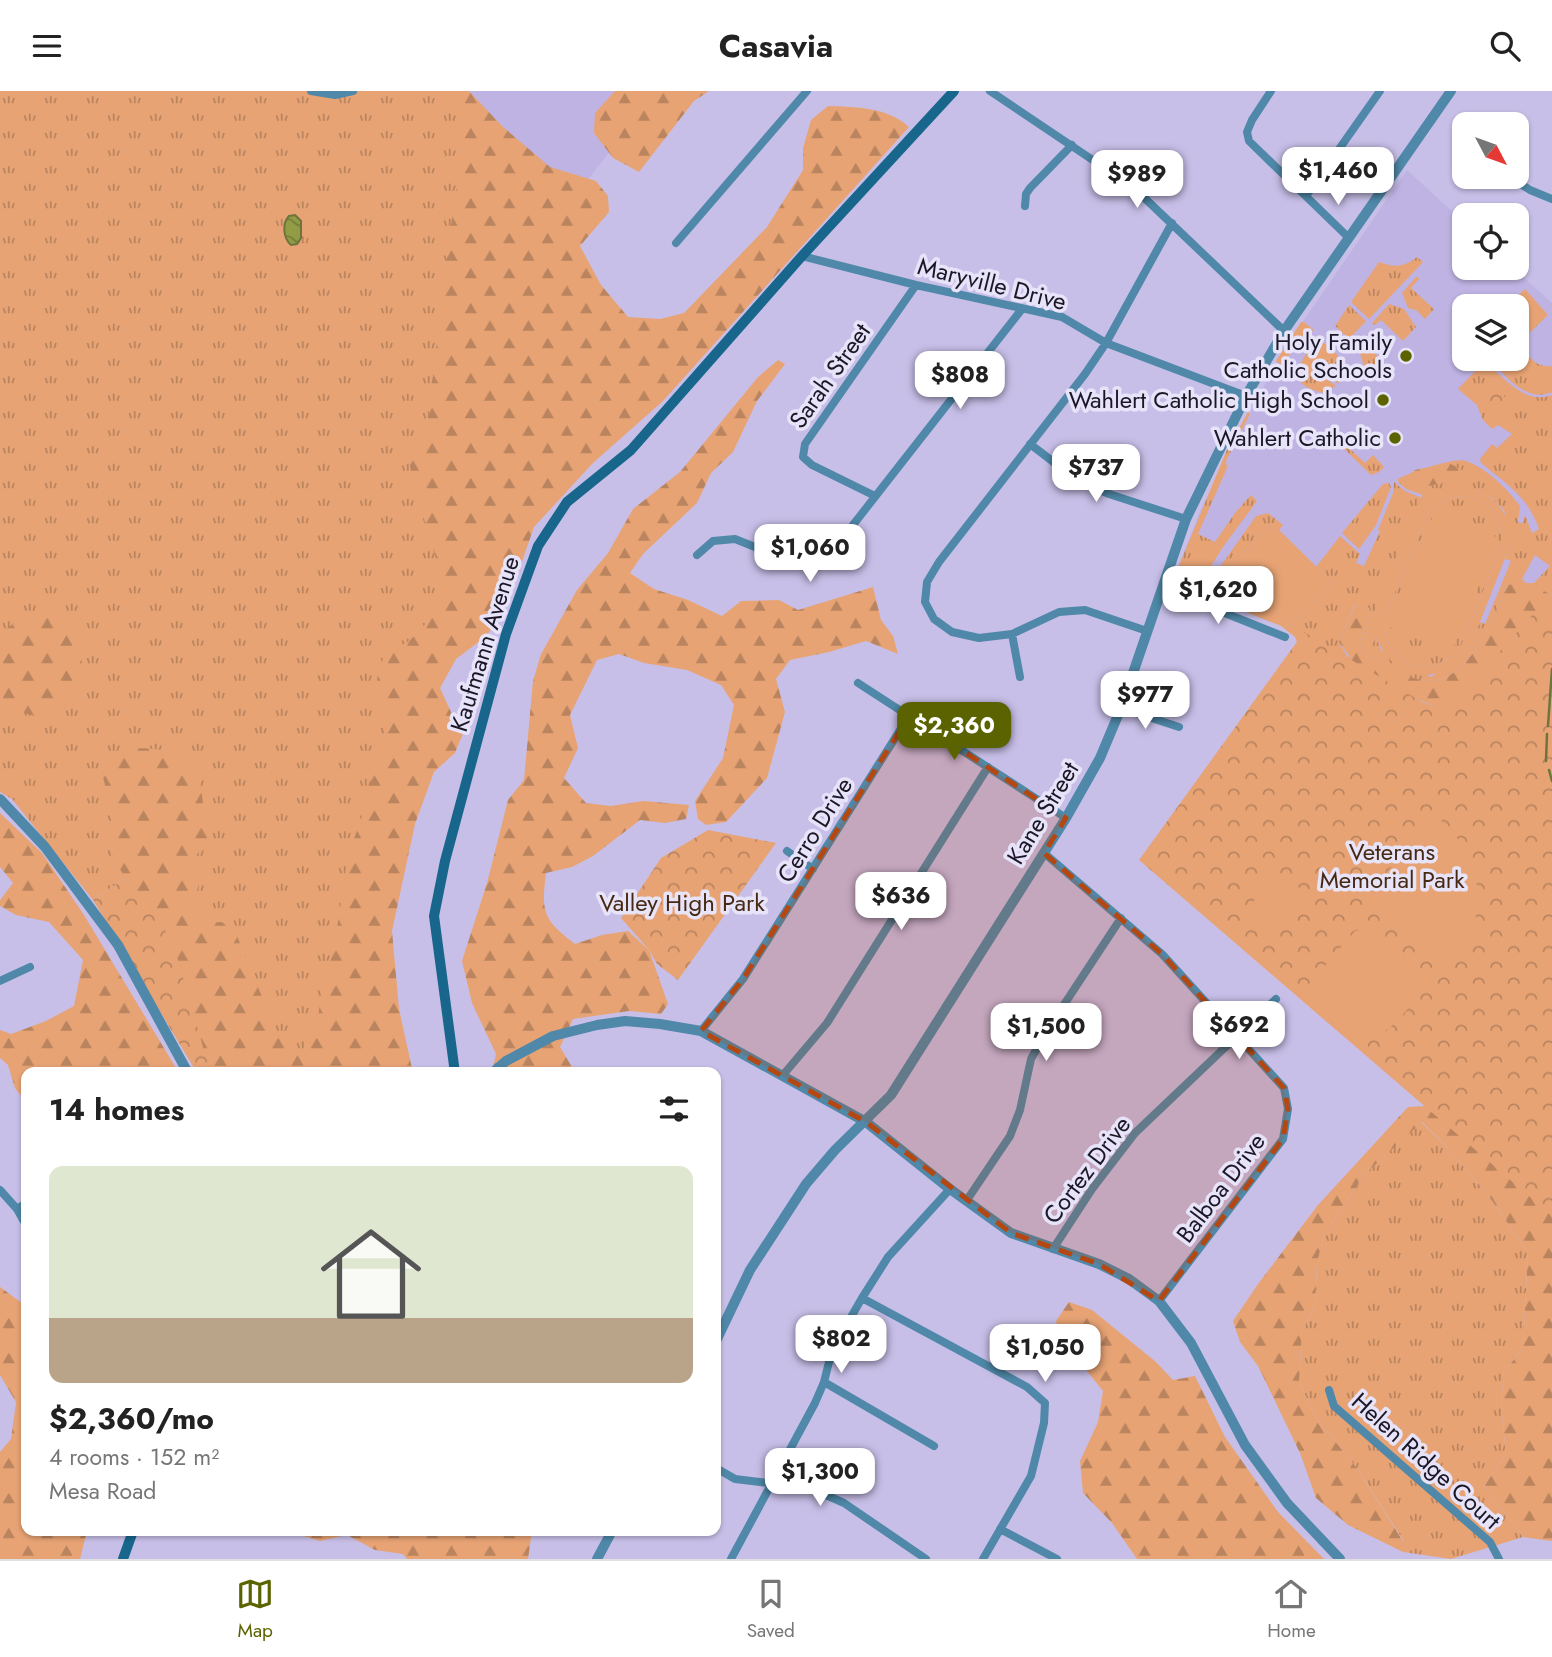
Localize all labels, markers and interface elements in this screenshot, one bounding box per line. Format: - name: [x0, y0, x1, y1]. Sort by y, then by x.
- text: Casavia: [719, 23, 833, 69]
- icon: menu: [28, 27, 66, 65]
- icon: search: [1486, 27, 1524, 65]
- north arrow: [1452, 112, 1530, 189]
- map controls: [1452, 112, 1529, 371]
- pin: $1,460: [1281, 148, 1395, 207]
- pin: $989: [1096, 151, 1178, 210]
- text: $1,460: [1298, 153, 1378, 187]
- text: $989: [1107, 156, 1167, 190]
- button: locate: [1452, 203, 1529, 280]
- street label: Maryville Drive: [914, 248, 1070, 319]
- button: layers: [1452, 294, 1529, 371]
- street label: Sarah Street: [780, 316, 879, 436]
- place label: Holy Family Catholic Schools: [1223, 324, 1392, 387]
- marker: Holy Family Catholic Schools: [1398, 348, 1414, 364]
- pin: $808: [919, 351, 1001, 411]
- text: $808: [931, 357, 989, 391]
- place label: Wahlert Catholic High School: [1069, 382, 1369, 417]
- marker: Wahlert Catholic High School: [1375, 392, 1391, 408]
- place label: Wahlert Catholic: [1214, 420, 1381, 455]
- marker: Wahlert Catholic: [1387, 430, 1403, 446]
- pin: $737: [1055, 445, 1137, 504]
- text: $737: [1068, 450, 1124, 484]
- pin: $1,060: [753, 525, 867, 584]
- text: $1,060: [770, 530, 850, 564]
- street label: Kaufmann Avenue: [441, 552, 528, 736]
- pin: $1,620: [1161, 567, 1275, 626]
- text: $1,620: [1178, 572, 1258, 606]
- pin: $977: [1104, 671, 1186, 731]
- text: $977: [1117, 677, 1173, 711]
- pin: $2,360: [897, 703, 1011, 762]
- text: $2,360: [913, 708, 995, 742]
- street label: Kane Street: [998, 754, 1087, 871]
- street label: Cerro Drive: [768, 770, 861, 889]
- park label: Veterans Memorial Park: [1319, 834, 1465, 897]
- pin: $636: [860, 873, 942, 932]
- text: $636: [871, 878, 931, 912]
- park label: Valley High Park: [599, 885, 765, 920]
- pin: $692: [1198, 1002, 1280, 1061]
- pin: $1,500: [989, 1003, 1103, 1063]
- text: $692: [1209, 1007, 1269, 1041]
- text: $1,500: [1007, 1009, 1085, 1043]
- text: 14 homes: [49, 1088, 184, 1131]
- icon: filters: [655, 1090, 693, 1128]
- street label: Cortez Drive: [1034, 1108, 1139, 1231]
- street label: Balboa Drive: [1168, 1126, 1273, 1250]
- icon: home: [308, 1211, 434, 1337]
- pin: $802: [800, 1315, 882, 1375]
- text: $802: [811, 1321, 871, 1355]
- pin: $1,050: [988, 1325, 1102, 1384]
- text: $1,050: [1006, 1330, 1084, 1364]
- street label: Helen Ridge Court: [1344, 1384, 1509, 1537]
- text: $2,360/mo: [49, 1397, 214, 1440]
- text: 4 rooms · 152 m²: [49, 1440, 219, 1474]
- pin: $1,300: [763, 1449, 877, 1508]
- text: $1,300: [781, 1454, 859, 1488]
- text: Mesa Road: [49, 1474, 156, 1508]
- tab: Map: [236, 1575, 274, 1644]
- tab: Saved: [747, 1575, 795, 1644]
- tab: Home: [1267, 1575, 1316, 1644]

